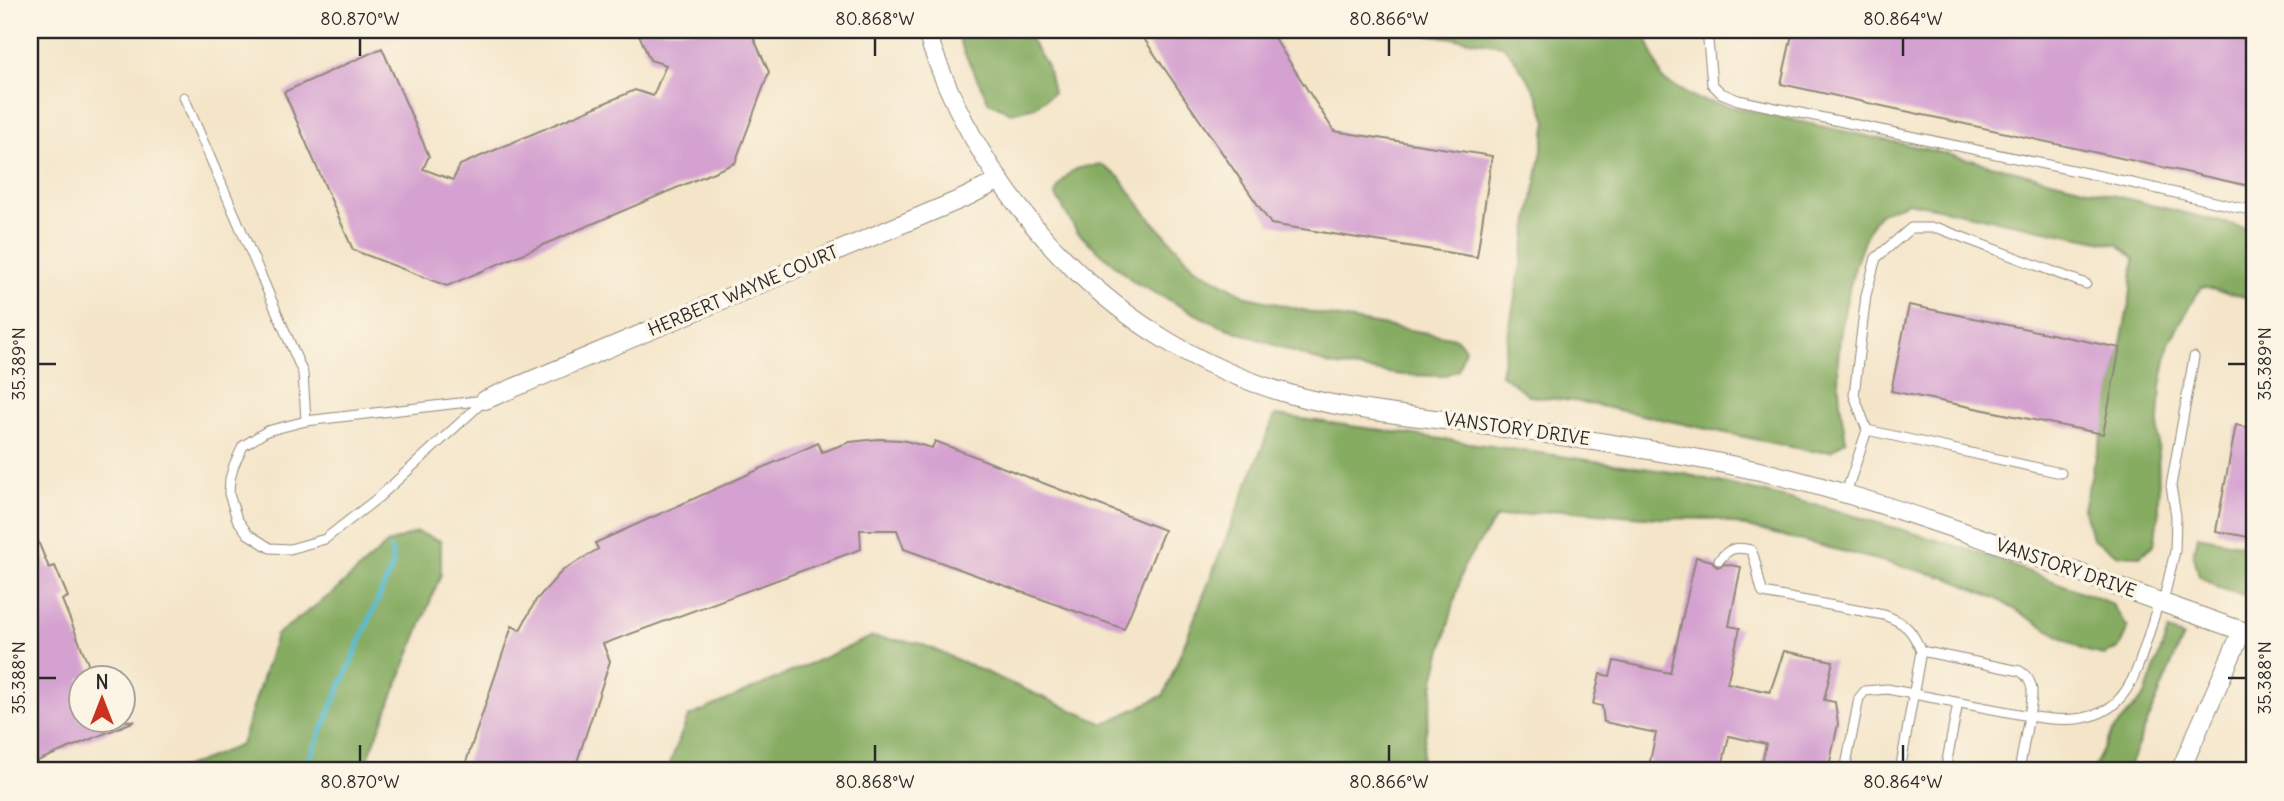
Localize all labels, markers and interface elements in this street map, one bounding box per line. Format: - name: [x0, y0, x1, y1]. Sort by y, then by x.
- text: 80.870°W: [320, 7, 400, 30]
- text: 80.868°W: [835, 7, 915, 30]
- text: 80.866°W: [1349, 7, 1429, 30]
- text: 80.864°W: [1863, 7, 1943, 30]
- street label: HERBERT WAYNE COURT: [644, 240, 841, 341]
- text: 35.389°N: [7, 327, 30, 401]
- text: 35.389°N: [2253, 327, 2276, 401]
- street label: VANSTORY DRIVE: [1443, 407, 1591, 450]
- street label: VANSTORY DRIVE: [1993, 533, 2139, 602]
- text: 35.388°N: [7, 641, 30, 715]
- text: 35.388°N: [2253, 641, 2276, 715]
- north arrow: [66, 664, 136, 734]
- text: N: [95, 670, 109, 694]
- text: 80.870°W: [320, 770, 400, 793]
- text: 80.868°W: [835, 770, 915, 793]
- text: 80.866°W: [1349, 770, 1429, 793]
- text: 80.864°W: [1863, 770, 1943, 793]

